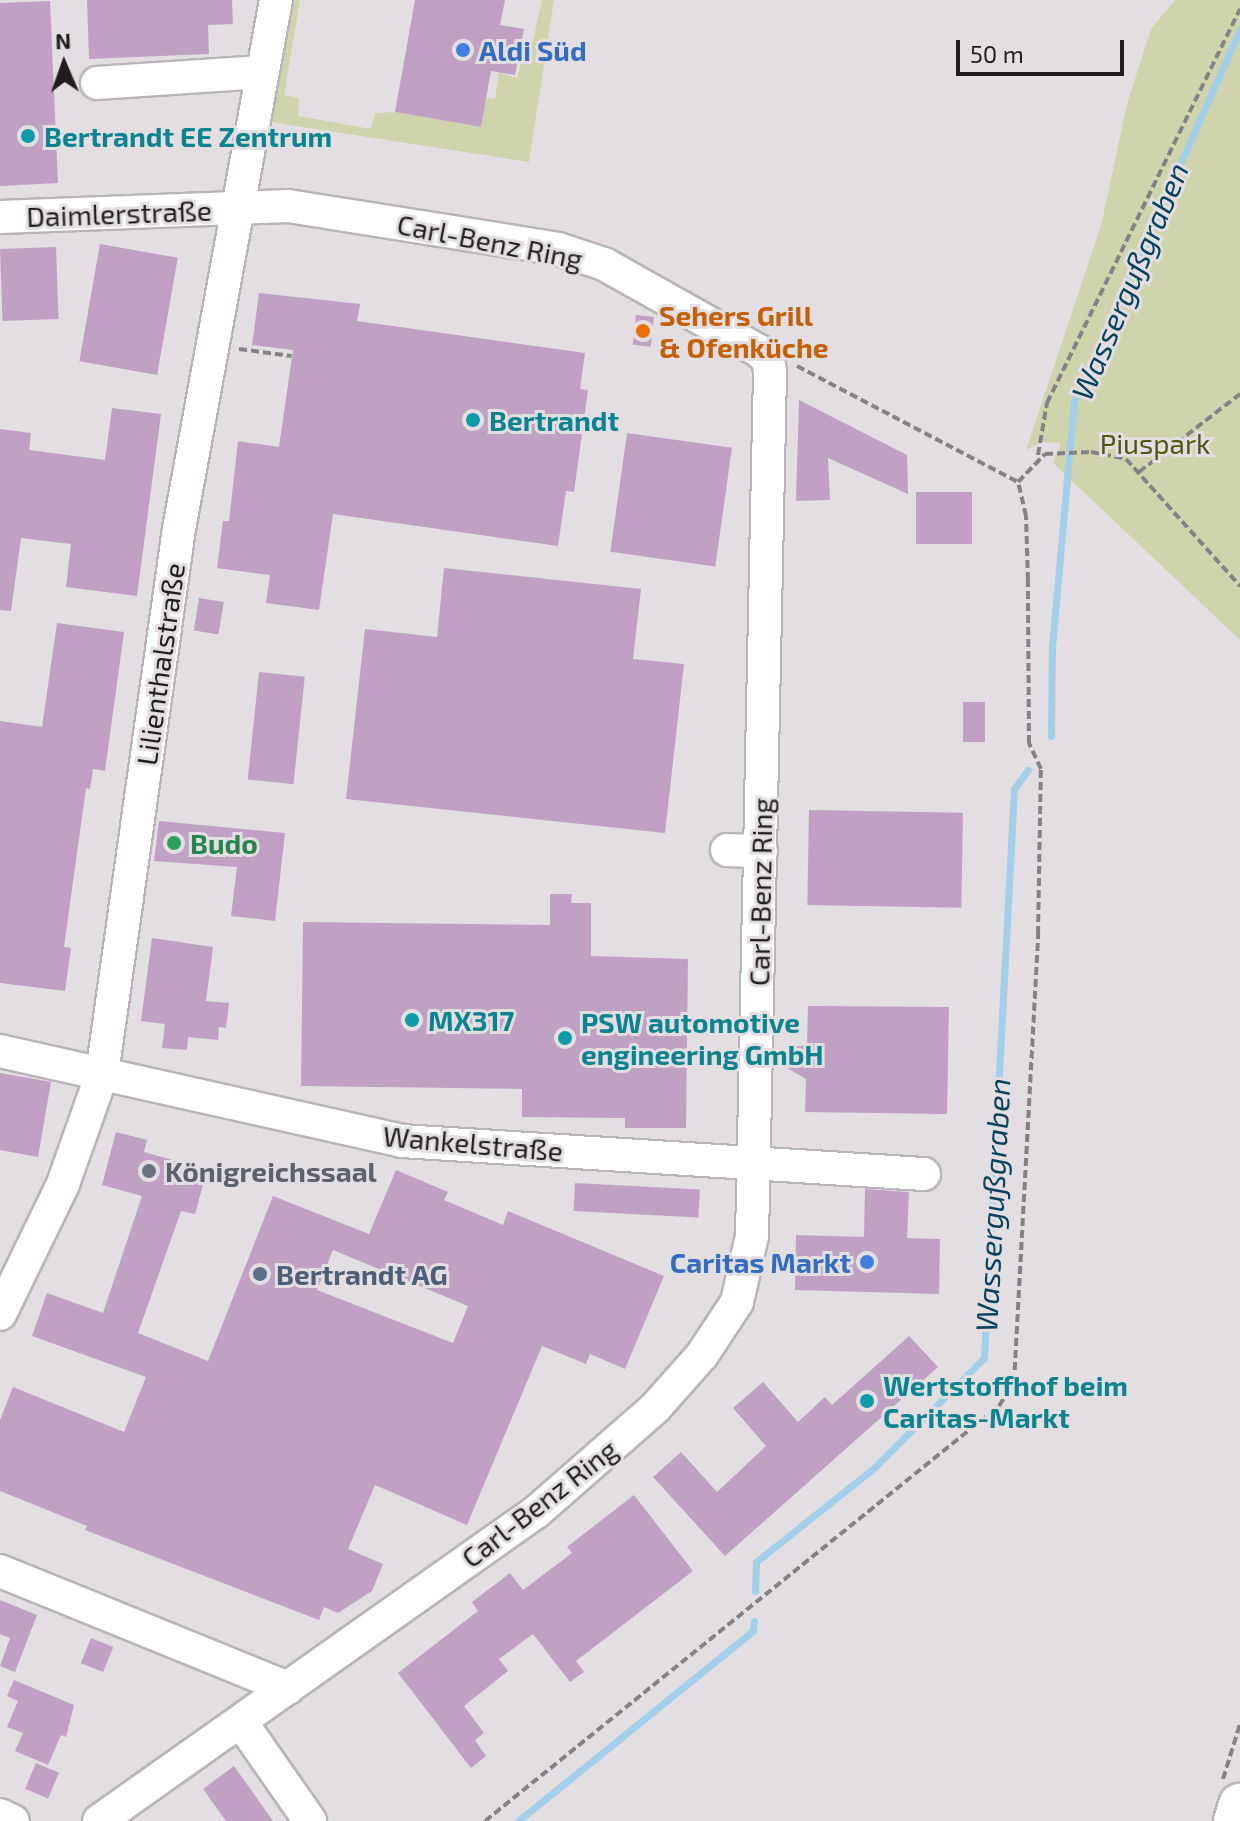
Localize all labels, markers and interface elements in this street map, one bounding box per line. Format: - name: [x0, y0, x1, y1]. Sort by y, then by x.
- north arrow: [24, 24, 104, 104]
- scale bar: [960, 24, 1128, 74]
- text: N: [55, 27, 72, 53]
- place label: Aldi Süd: [479, 33, 587, 67]
- text: 50 m: [970, 39, 1024, 68]
- marker: Aldi Süd: [454, 41, 472, 59]
- place label: Bertrandt EE Zentrum: [44, 119, 332, 153]
- marker: Bertrandt EE Zentrum: [19, 127, 37, 145]
- water label: Wassergußgraben: [1063, 157, 1195, 405]
- street label: Daimlerstraße: [26, 193, 212, 233]
- street label: Carl-Benz Ring: [394, 207, 586, 275]
- place label: Sehers Grill & Ofenküche: [659, 298, 829, 364]
- marker: Sehers Grill & Ofenküche: [634, 322, 652, 340]
- place label: Bertrandt: [489, 403, 619, 437]
- marker: Bertrandt: [464, 411, 482, 429]
- park label: Piuspark: [1100, 426, 1210, 460]
- street label: Lilienthalstraße: [129, 561, 191, 767]
- street label: Carl-Benz Ring: [742, 798, 778, 986]
- place label: Budo: [190, 826, 258, 860]
- marker: Budo: [165, 834, 183, 852]
- place label: MX317: [428, 1003, 514, 1037]
- place label: PSW automotive engineering GmbH: [581, 1005, 824, 1071]
- marker: MX317: [403, 1011, 421, 1029]
- marker: PSW automotive engineering GmbH: [556, 1029, 574, 1047]
- water label: Wassergußgraben: [967, 1077, 1017, 1333]
- street label: Wankelstraße: [382, 1118, 564, 1168]
- place label: Königreichssaal: [165, 1154, 377, 1188]
- marker: Königreichssaal: [140, 1162, 158, 1180]
- place label: Caritas Markt: [670, 1245, 851, 1279]
- marker: Caritas Markt: [858, 1253, 876, 1271]
- place label: Bertrandt AG: [276, 1257, 448, 1291]
- marker: Bertrandt AG: [251, 1265, 269, 1283]
- place label: Wertstoffhof beim Caritas-Markt: [883, 1368, 1129, 1434]
- marker: Wertstoffhof beim Caritas-Markt: [858, 1392, 876, 1410]
- street label: Carl-Benz Ring: [454, 1432, 624, 1574]

